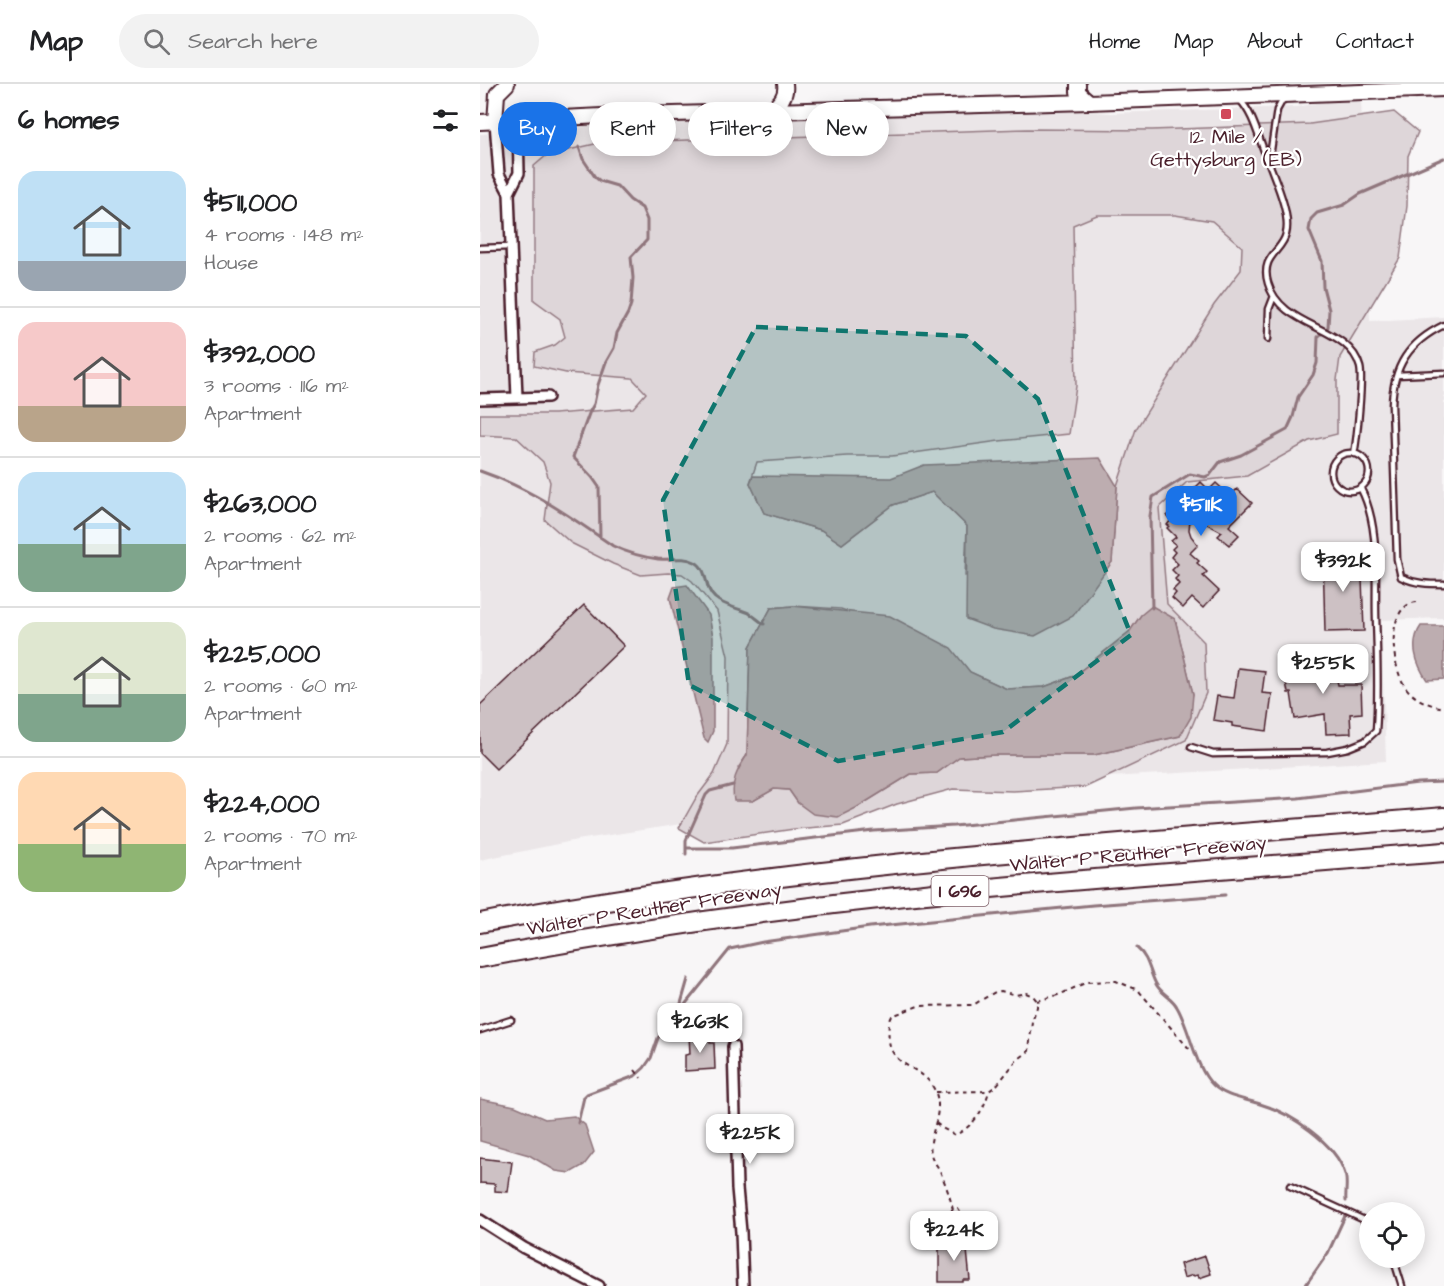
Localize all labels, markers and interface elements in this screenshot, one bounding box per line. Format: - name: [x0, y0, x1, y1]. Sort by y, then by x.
- search box: [119, 14, 539, 68]
- text: Map: [30, 22, 83, 61]
- icon: search: [140, 25, 173, 58]
- text: Search here: [188, 26, 318, 57]
- text: Home: [1089, 27, 1141, 56]
- text: Map: [1174, 27, 1214, 56]
- text: About: [1247, 27, 1303, 56]
- text: Contact: [1336, 27, 1414, 56]
- text: 6 homes: [18, 102, 120, 138]
- chip: Buy: [498, 102, 577, 156]
- chip: Rent: [589, 102, 676, 156]
- chip: Filters: [688, 102, 793, 156]
- chip: New: [805, 102, 889, 156]
- icon: filters: [429, 104, 462, 137]
- marker: 12 Mile / Gettysburg (EB): [1219, 107, 1233, 121]
- place label: 12 Mile / Gettysburg (EB): [1150, 123, 1302, 175]
- text: $511,000: [204, 185, 297, 221]
- icon: home: [66, 195, 138, 267]
- text: 4 rooms · 148 m²: [204, 221, 364, 249]
- text: House: [204, 249, 258, 277]
- text: $392,000: [204, 336, 315, 372]
- icon: home: [66, 346, 138, 418]
- text: 3 rooms · 116 m²: [204, 372, 349, 400]
- text: Apartment: [204, 400, 302, 428]
- text: $263,000: [204, 486, 317, 522]
- pin: $511K: [1159, 486, 1243, 537]
- text: $511K: [1180, 491, 1222, 519]
- icon: home: [66, 496, 138, 568]
- text: 2 rooms · 62 m²: [204, 522, 356, 550]
- pin: $392K: [1301, 542, 1385, 593]
- text: $392K: [1315, 547, 1371, 575]
- text: Apartment: [204, 550, 302, 578]
- text: $225,000: [204, 636, 320, 672]
- pin: $255K: [1281, 644, 1365, 695]
- icon: home: [66, 646, 138, 718]
- text: $255K: [1291, 649, 1355, 677]
- text: 2 rooms · 60 m²: [204, 672, 358, 700]
- text: Apartment: [204, 700, 302, 728]
- text: $224,000: [204, 786, 320, 822]
- icon: home: [66, 796, 138, 868]
- text: 2 rooms · 70 m²: [204, 822, 357, 850]
- street label: Walter P Reuther Freeway: [1008, 829, 1268, 880]
- text: Apartment: [204, 850, 302, 878]
- street label: Walter P Reuther Freeway: [525, 875, 784, 944]
- road number: I 696: [932, 876, 988, 906]
- pin: $263K: [658, 1003, 742, 1054]
- text: $263K: [671, 1008, 729, 1036]
- pin: $225K: [708, 1114, 792, 1165]
- text: $225K: [720, 1119, 780, 1147]
- map controls: [1359, 1202, 1425, 1268]
- button: locate: [1359, 1202, 1425, 1268]
- pin: $224K: [912, 1211, 996, 1262]
- text: $224K: [924, 1216, 984, 1244]

